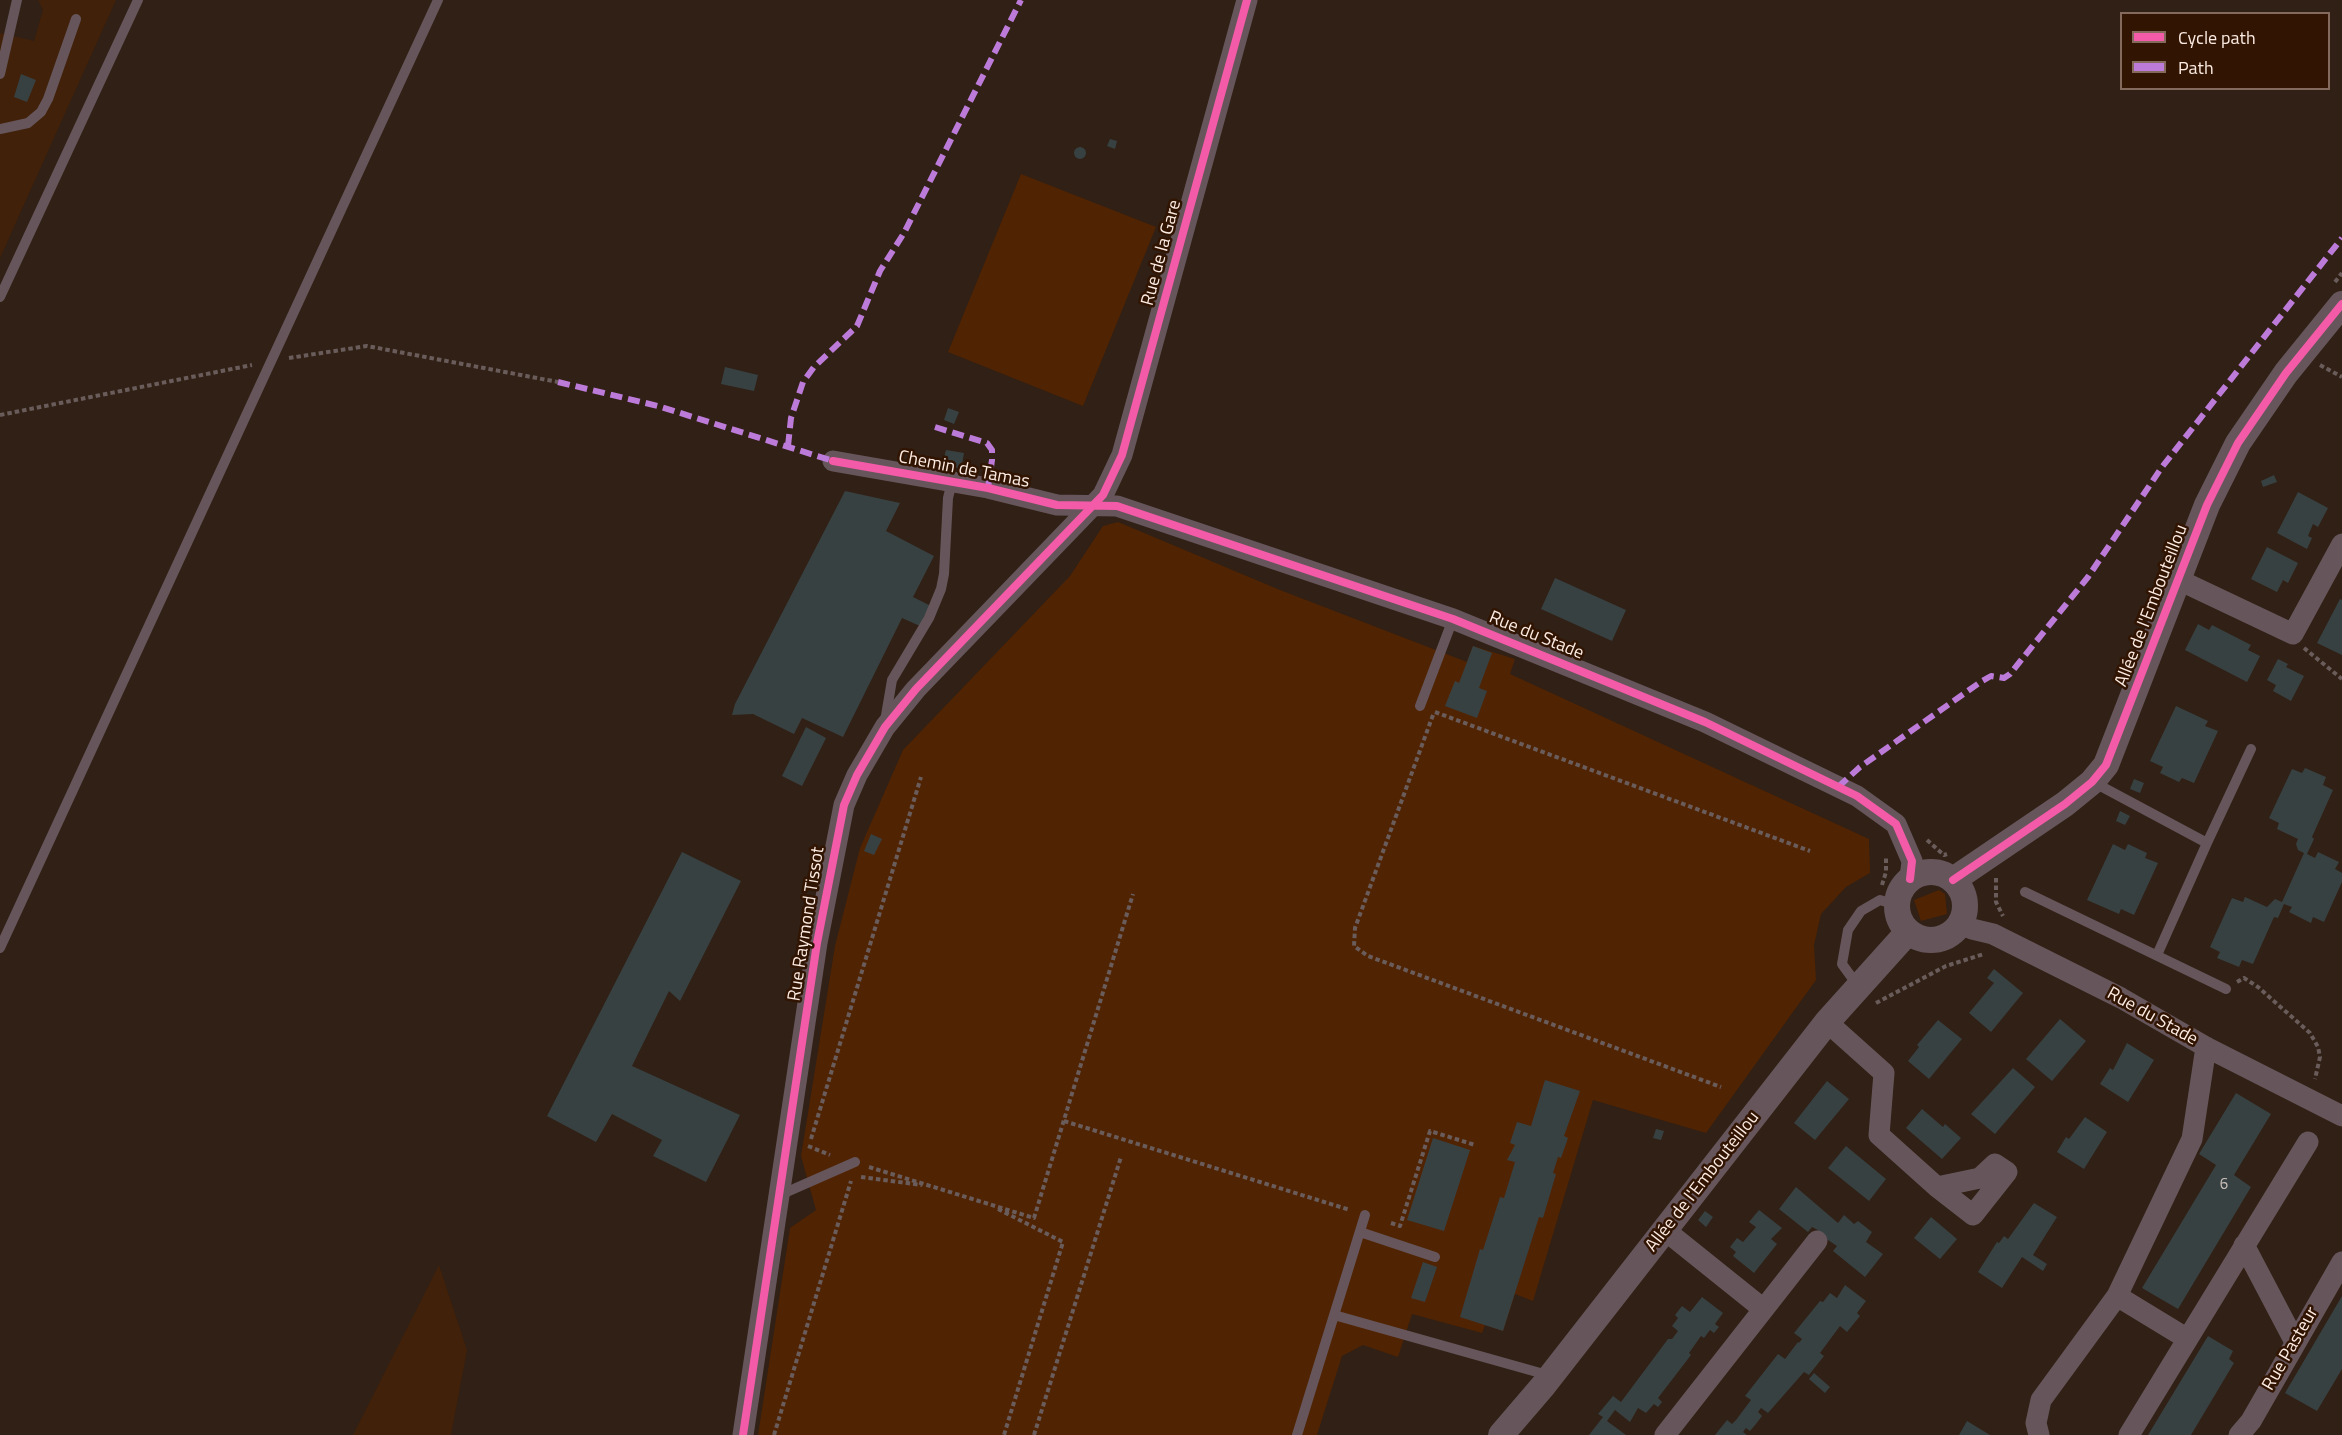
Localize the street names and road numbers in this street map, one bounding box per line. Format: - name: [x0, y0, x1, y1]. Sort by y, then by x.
- street label: Rue de la Gare: [1138, 198, 1186, 308]
- street label: Chemin de Tamas: [897, 447, 1031, 493]
- street label: Allée de l'Embouteillou: [2111, 522, 2193, 690]
- street label: Rue du Stade: [1485, 607, 1587, 665]
- street label: Rue Raymond Tissot: [784, 845, 830, 1003]
- street label: Rue du Stade: [2103, 983, 2201, 1051]
- street label: Allée de l'Embouteillou: [1642, 1108, 1764, 1256]
- street label: Rue Pasteur: [2258, 1303, 2324, 1395]

